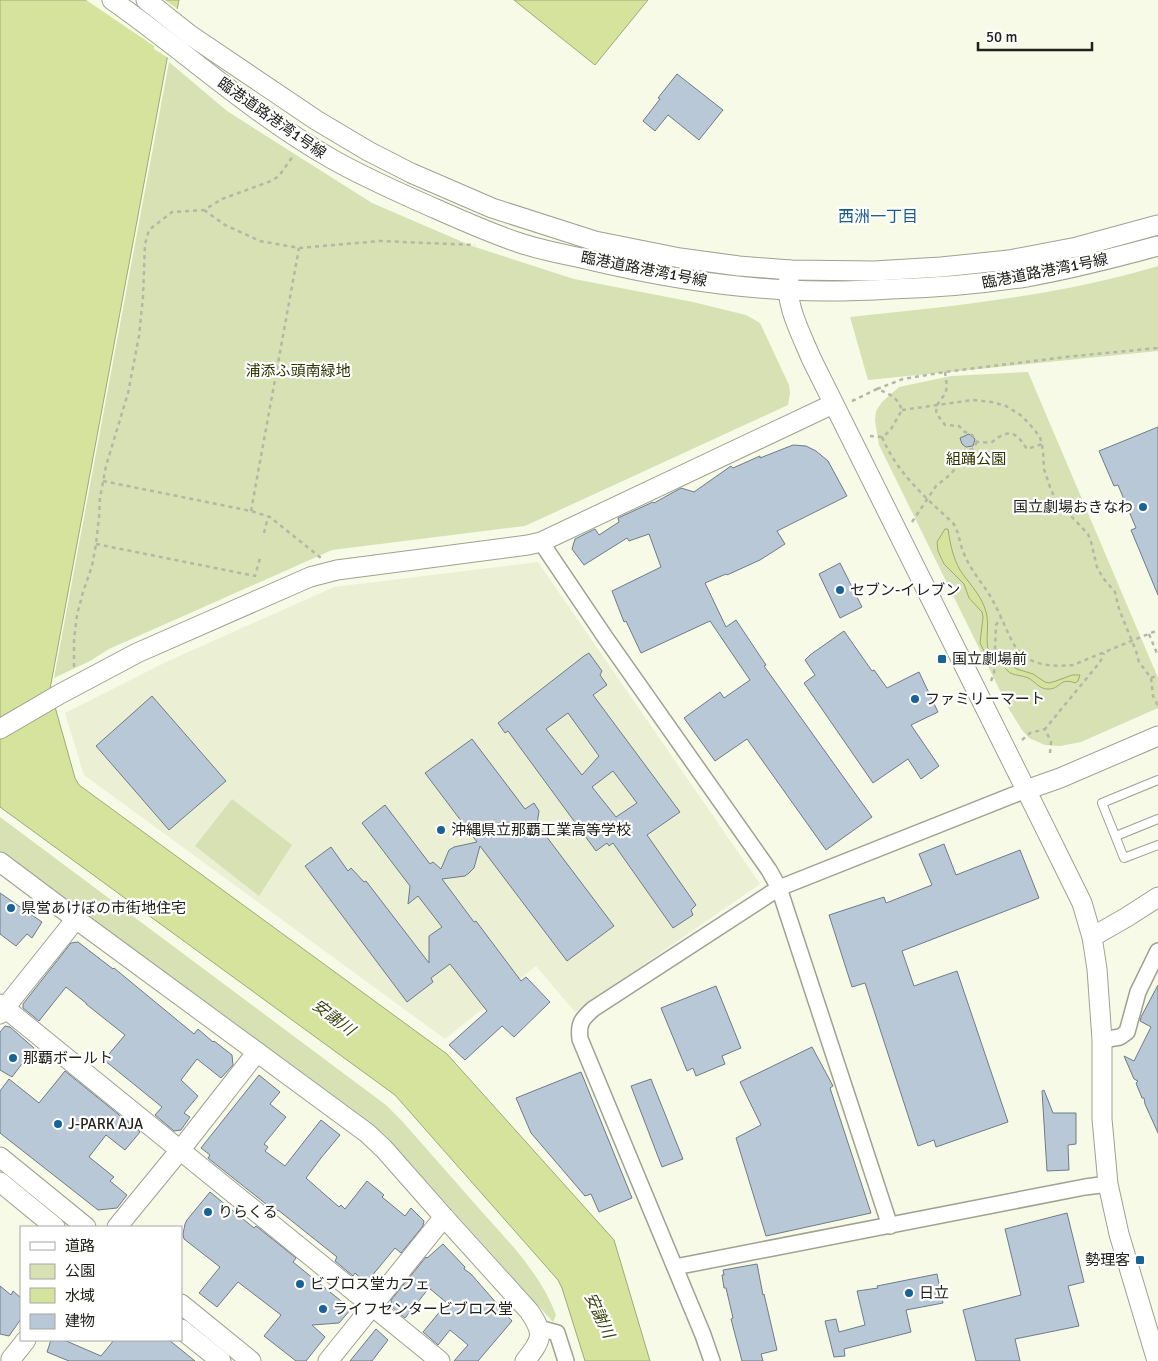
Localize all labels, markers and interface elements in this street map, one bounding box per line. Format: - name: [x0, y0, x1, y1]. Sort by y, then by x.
- scale bar: [978, 20, 1092, 52]
- text: 50 m: [986, 28, 1017, 46]
- street label: 臨港道路港湾1号線: [214, 74, 330, 162]
- district label: 西洲一丁目: [838, 207, 918, 227]
- street label: 臨港道路港湾1号線: [579, 248, 709, 290]
- street label: 臨港道路港湾1号線: [980, 250, 1110, 292]
- park label: 浦添ふ頭南緑地: [245, 362, 351, 380]
- park label: 組踊公園: [946, 450, 1006, 468]
- place label: 国立劇場おきなわ: [1013, 498, 1133, 516]
- marker: 国立劇場おきなわ: [1137, 501, 1149, 513]
- place label: セブン-イレブン: [850, 581, 960, 599]
- marker: セブン-イレブン: [834, 584, 846, 596]
- place label: 国立劇場前: [952, 650, 1027, 668]
- marker: 国立劇場前: [936, 653, 948, 665]
- place label: ファミリーマート: [925, 690, 1045, 708]
- marker: ファミリーマート: [909, 693, 921, 705]
- place label: 沖縄県立那覇工業高等学校: [451, 821, 631, 839]
- marker: 沖縄県立那覇工業高等学校: [435, 824, 447, 836]
- place label: 県営あけぼの市街地住宅: [21, 899, 186, 917]
- marker: 県営あけぼの市街地住宅: [5, 902, 17, 914]
- water label: 安謝川: [308, 995, 360, 1041]
- place label: 那覇ボールト: [23, 1049, 113, 1067]
- marker: 那覇ボールト: [7, 1052, 19, 1064]
- place label: J-PARK AJA: [68, 1115, 143, 1133]
- marker: J-PARK AJA: [52, 1118, 64, 1130]
- place label: りらくる: [218, 1203, 278, 1221]
- marker: りらくる: [202, 1206, 214, 1218]
- legend: [20, 1226, 182, 1341]
- text: 道路: [65, 1237, 95, 1255]
- place label: 勢理客: [1085, 1251, 1130, 1269]
- marker: 勢理客: [1134, 1254, 1146, 1266]
- text: 公園: [65, 1262, 95, 1280]
- place label: ビブロス堂カフェ: [310, 1275, 430, 1293]
- marker: ビブロス堂カフェ: [294, 1278, 306, 1290]
- place label: 日立: [919, 1284, 949, 1302]
- text: 水域: [65, 1287, 95, 1305]
- marker: 日立: [903, 1287, 915, 1299]
- water label: 安謝川: [580, 1289, 619, 1343]
- place label: ライフセンタービブロス堂: [333, 1300, 513, 1318]
- marker: ライフセンタービブロス堂: [317, 1303, 329, 1315]
- text: 建物: [65, 1312, 95, 1330]

